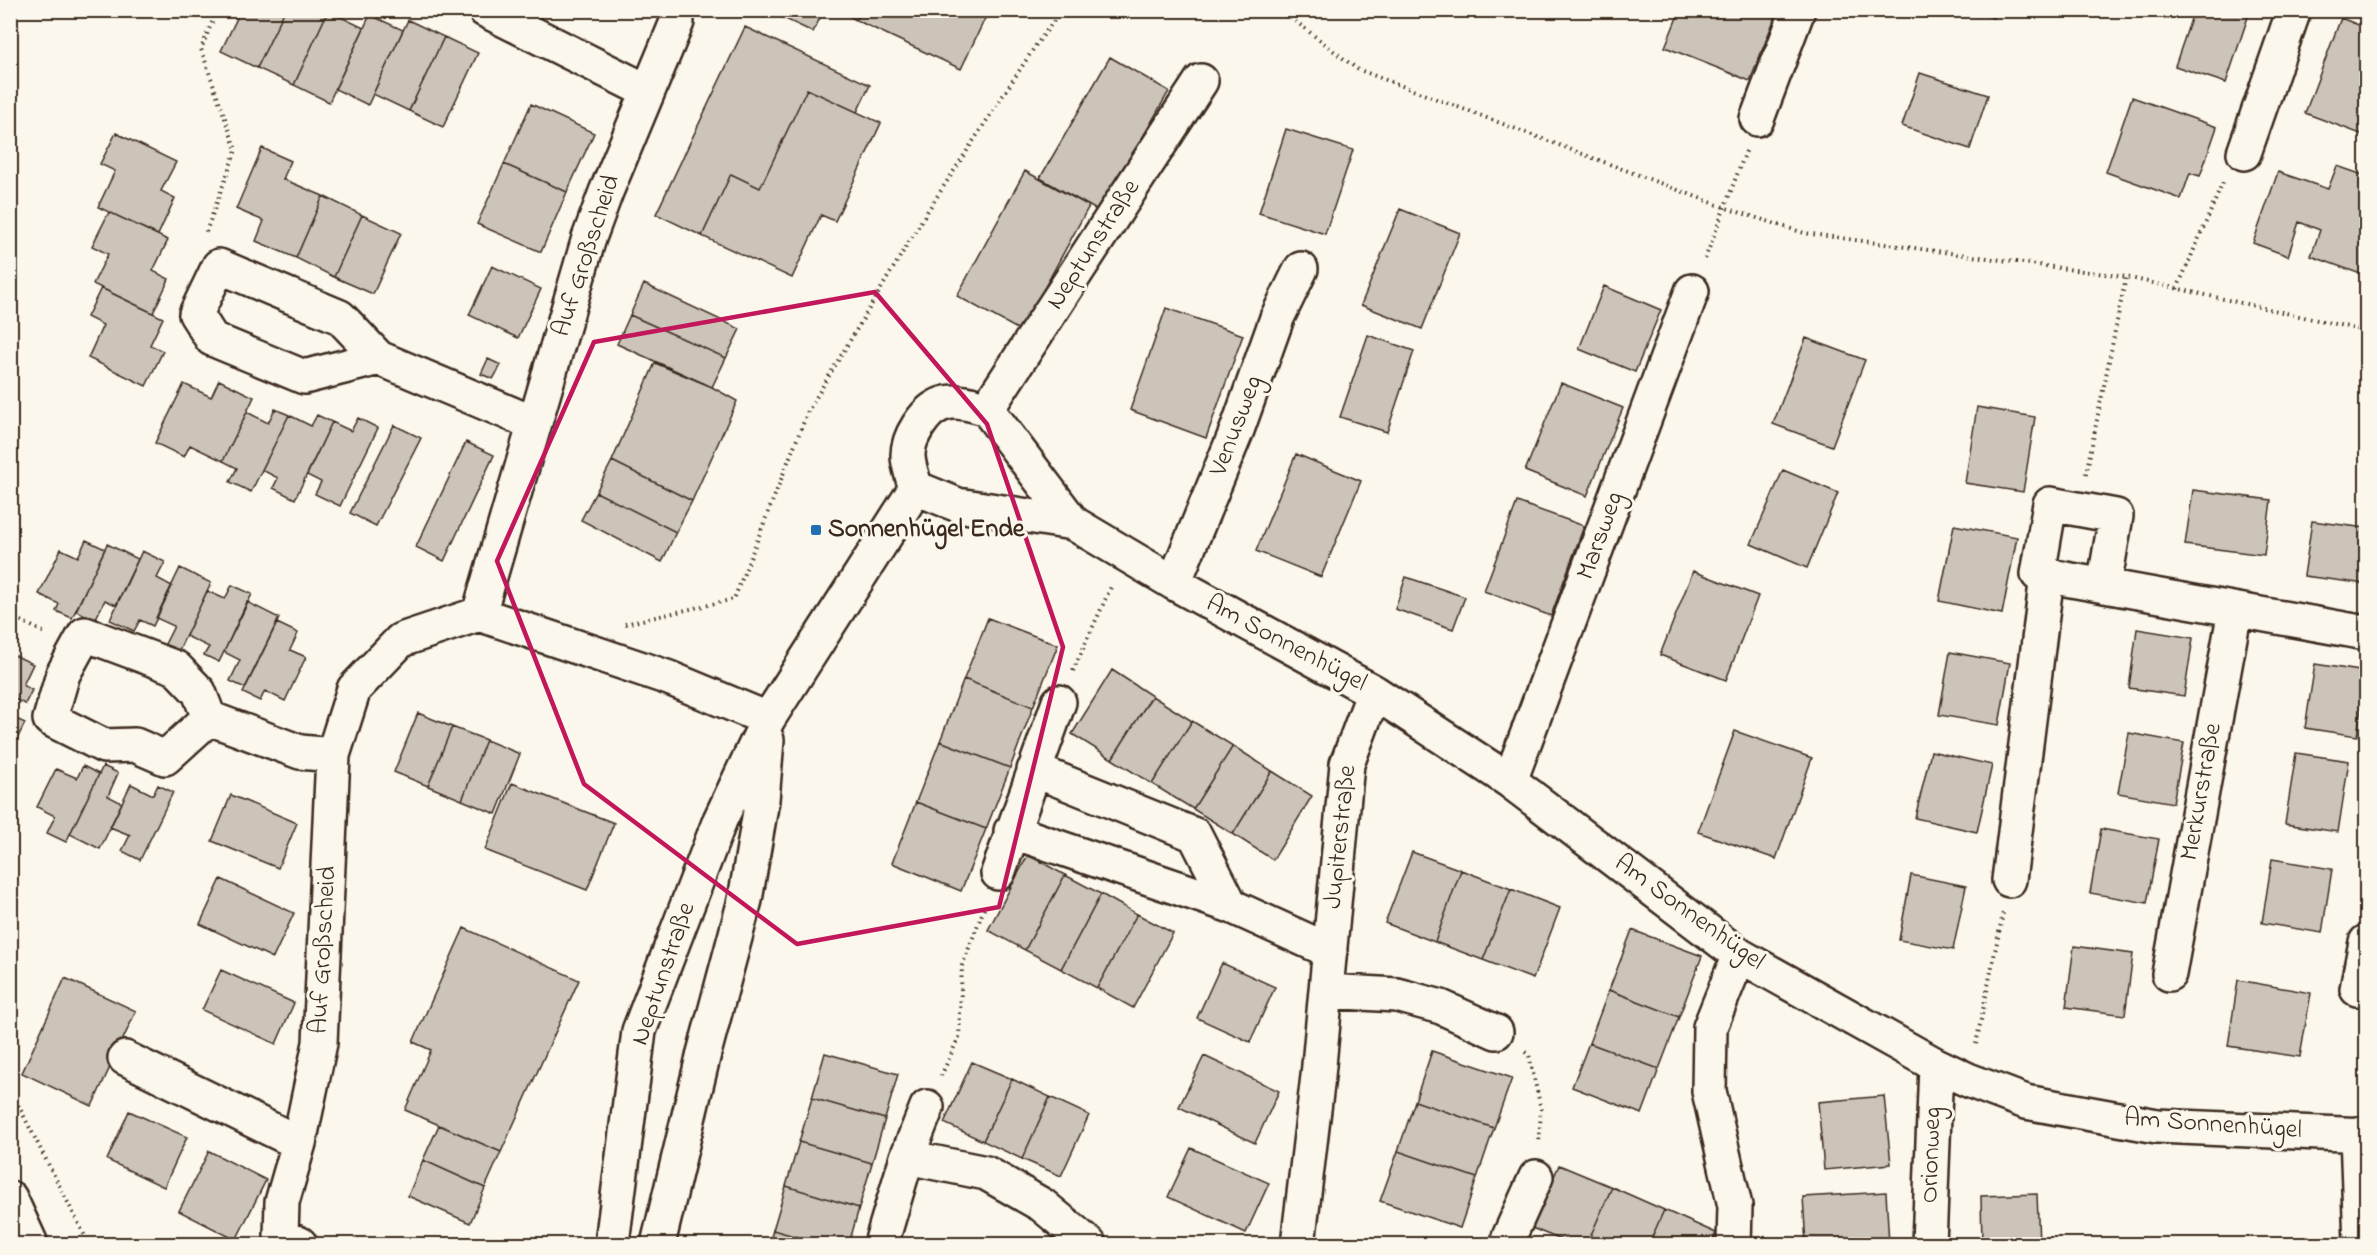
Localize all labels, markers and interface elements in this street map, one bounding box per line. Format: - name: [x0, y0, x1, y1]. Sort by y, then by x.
- street label: Auf Großscheid: [543, 170, 631, 342]
- street label: Neptunstraße: [1037, 172, 1151, 318]
- street label: Venusweg: [1200, 370, 1274, 483]
- street label: Marsweg: [1567, 486, 1635, 586]
- place label: Sonnenhügel Ende: [828, 511, 1026, 550]
- marker: Sonnenhügel Ende: [809, 523, 823, 537]
- street label: Am Sonnenhügel: [1199, 585, 1373, 703]
- street label: Merkurstraße: [2171, 720, 2233, 864]
- street label: Jupiterstraße: [1315, 763, 1367, 911]
- street label: Am Sonnenhügel: [1606, 845, 1772, 981]
- street label: Auf Großscheid: [301, 865, 347, 1035]
- street label: Neptunstraße: [622, 897, 706, 1051]
- street label: Am Sonnenhügel: [2123, 1100, 2303, 1150]
- street label: Orionweg: [1911, 1106, 1953, 1204]

